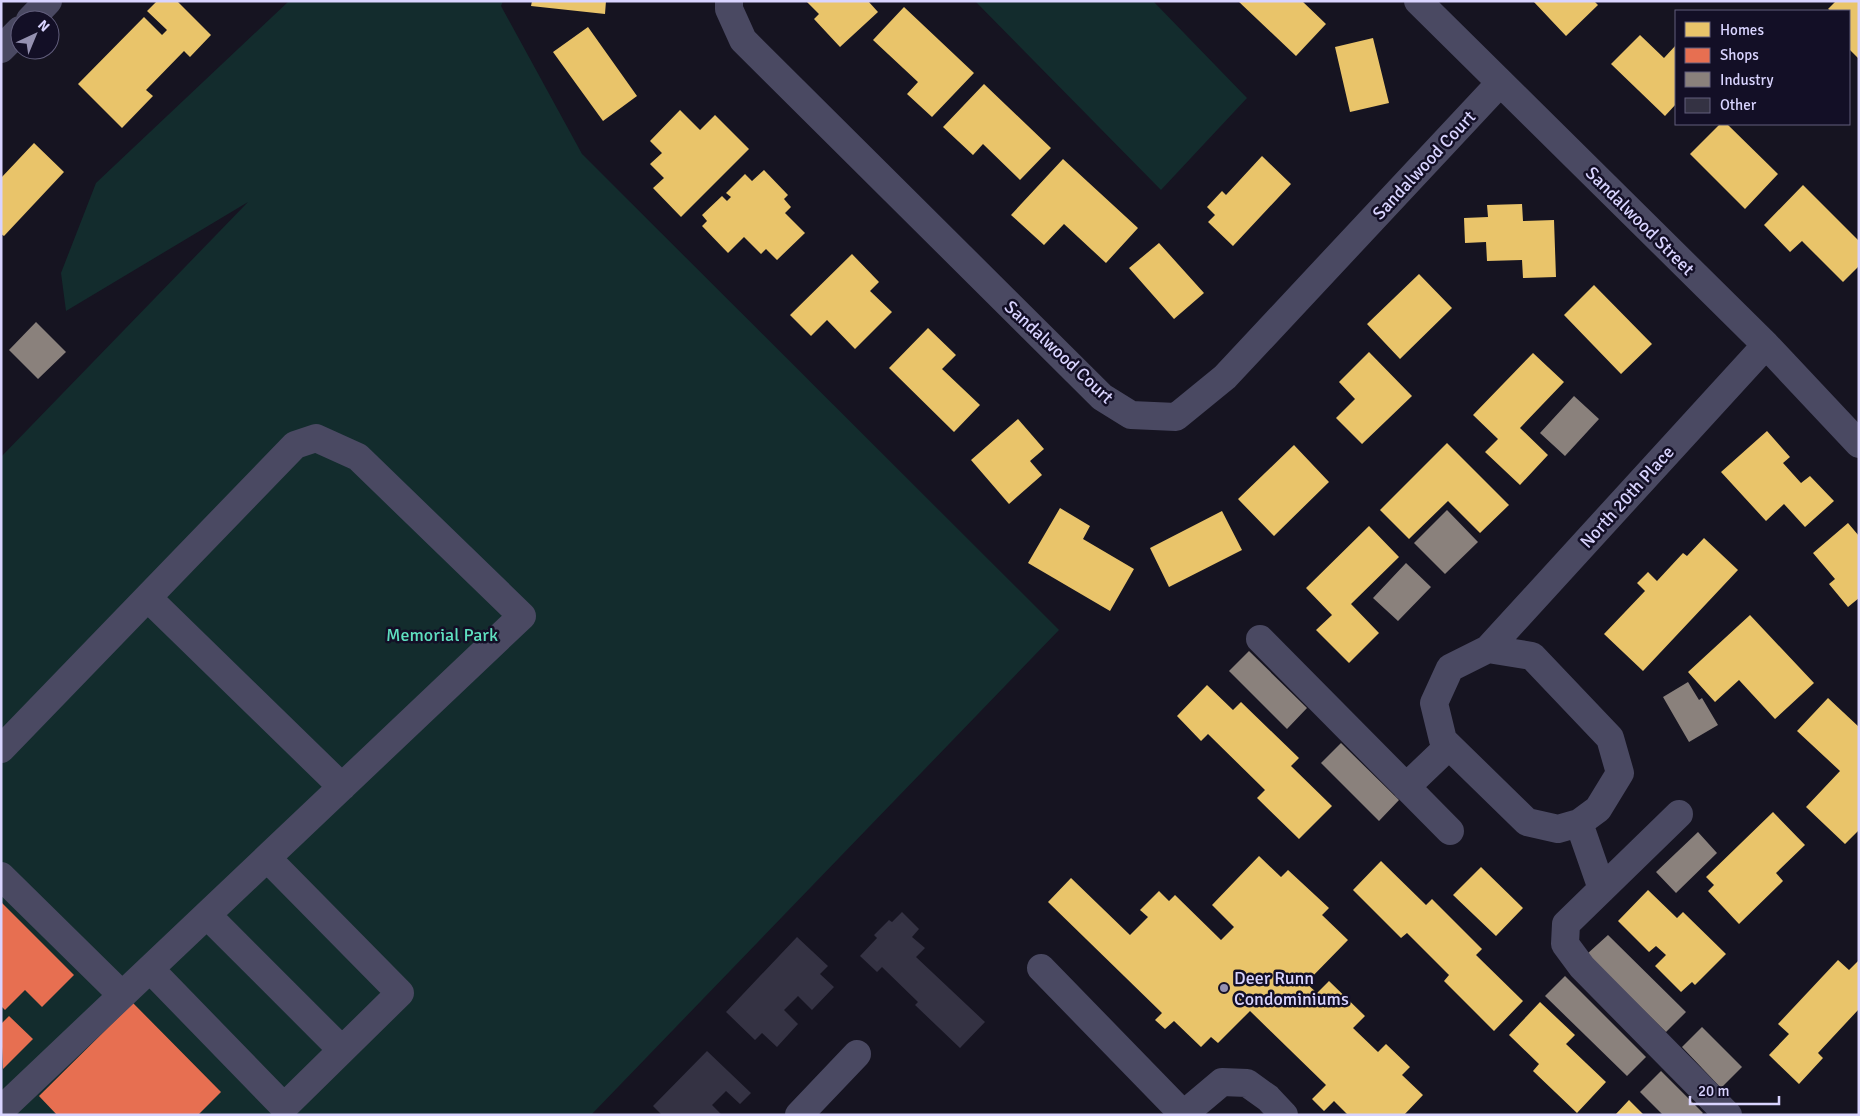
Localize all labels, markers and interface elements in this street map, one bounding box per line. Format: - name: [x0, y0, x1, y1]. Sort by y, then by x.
- north arrow: [10, 10, 60, 60]
- legend: [1675, 10, 1850, 125]
- text: N: [34, 17, 53, 36]
- text: Homes: [1720, 21, 1764, 39]
- text: Shops: [1720, 46, 1759, 64]
- text: Industry: [1720, 71, 1773, 89]
- text: Other: [1720, 96, 1757, 114]
- street label: Sandalwood Court: [1368, 106, 1480, 224]
- street label: Sandalwood Street: [1581, 162, 1699, 280]
- street label: Sandalwood Court: [1000, 296, 1118, 408]
- street label: North 20th Place: [1575, 441, 1679, 553]
- park label: Memorial Park: [386, 624, 498, 646]
- place label: Deer Runn Condominiums: [1234, 967, 1349, 1010]
- marker: Deer Runn Condominiums: [1218, 982, 1230, 994]
- scale bar: [1690, 1074, 1779, 1106]
- text: 20 m: [1698, 1082, 1729, 1100]

